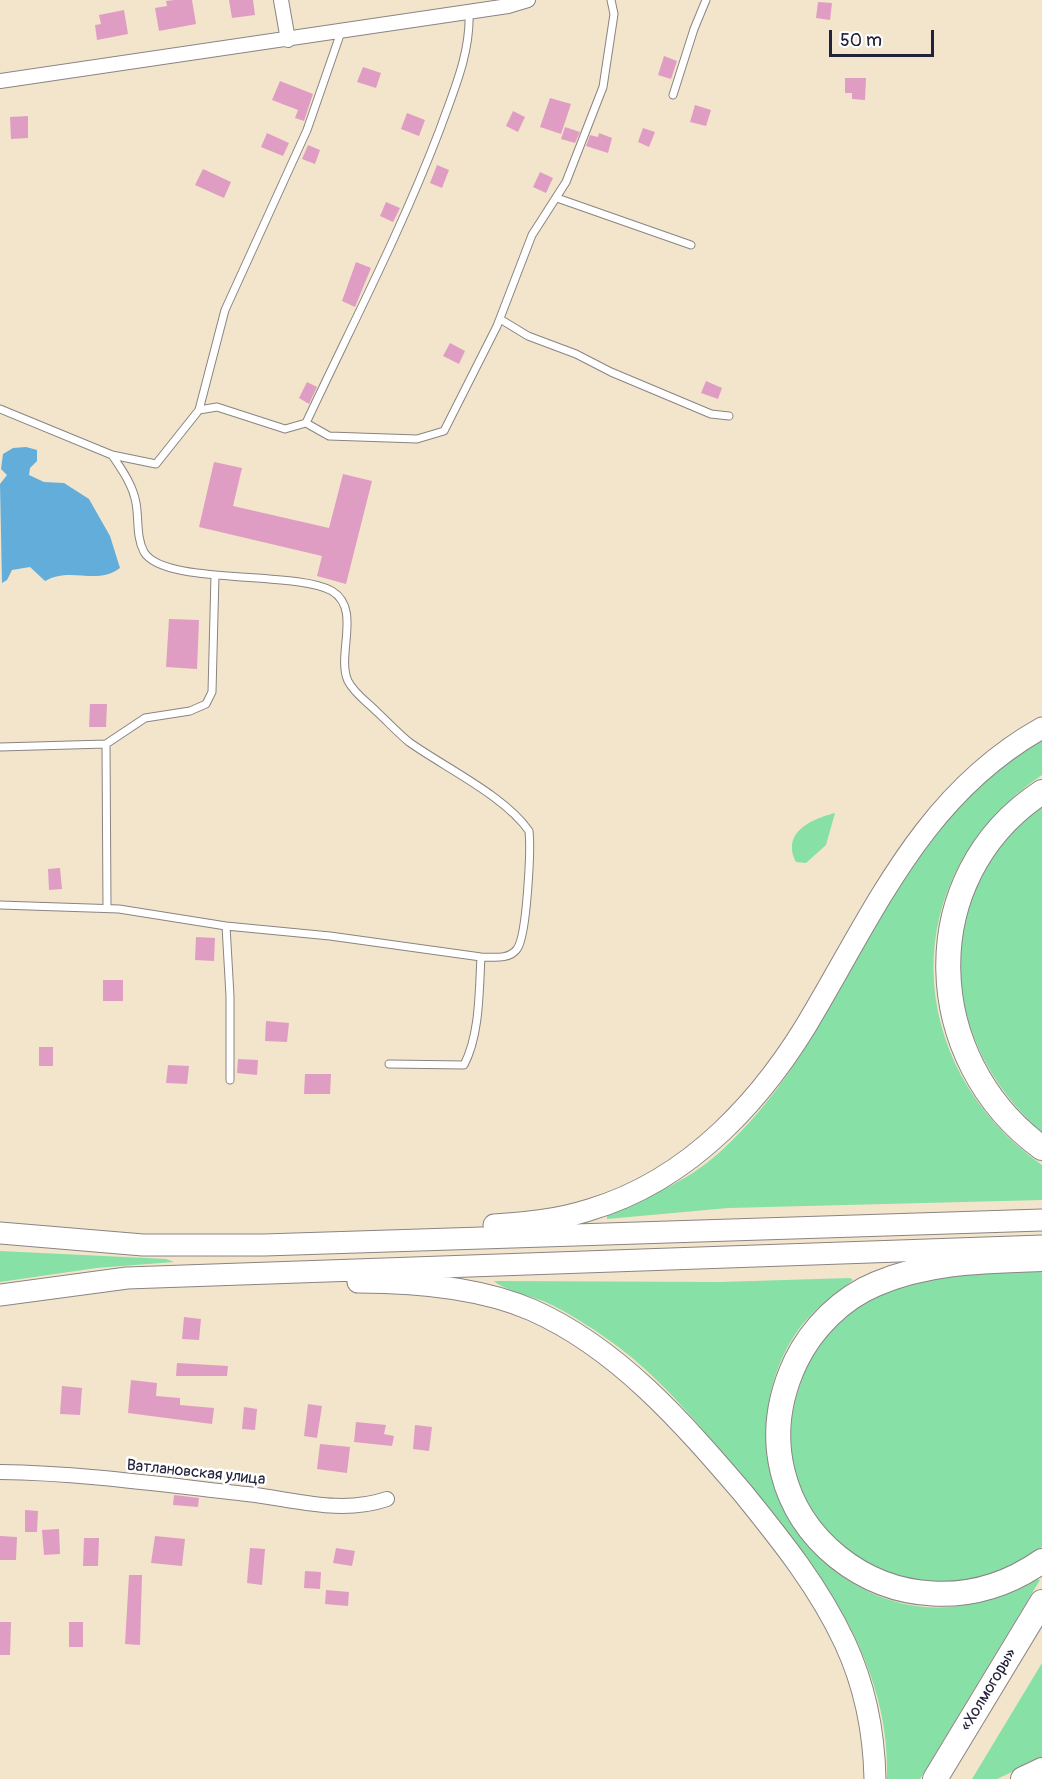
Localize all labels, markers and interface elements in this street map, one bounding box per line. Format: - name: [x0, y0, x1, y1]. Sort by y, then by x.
- scale bar: [832, 18, 937, 56]
- text: 50 m: [840, 29, 882, 52]
- street label: Ватлановская улица: [126, 1456, 266, 1490]
- street label: «Холмогоры»: [957, 1645, 1021, 1735]

